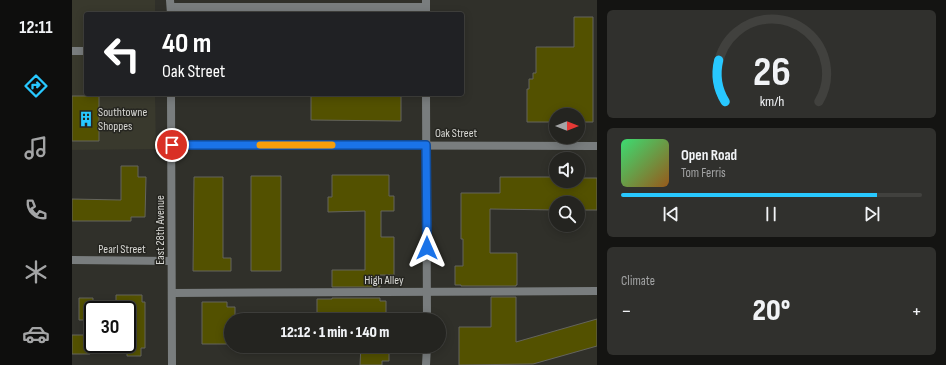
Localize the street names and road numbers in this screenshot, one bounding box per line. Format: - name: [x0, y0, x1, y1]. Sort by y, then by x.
- street label: Oak Street: [435, 126, 477, 141]
- street label: East 28th Avenue: [153, 195, 168, 265]
- street label: Pearl Street: [98, 242, 146, 257]
- street label: High Alley: [364, 273, 404, 288]

